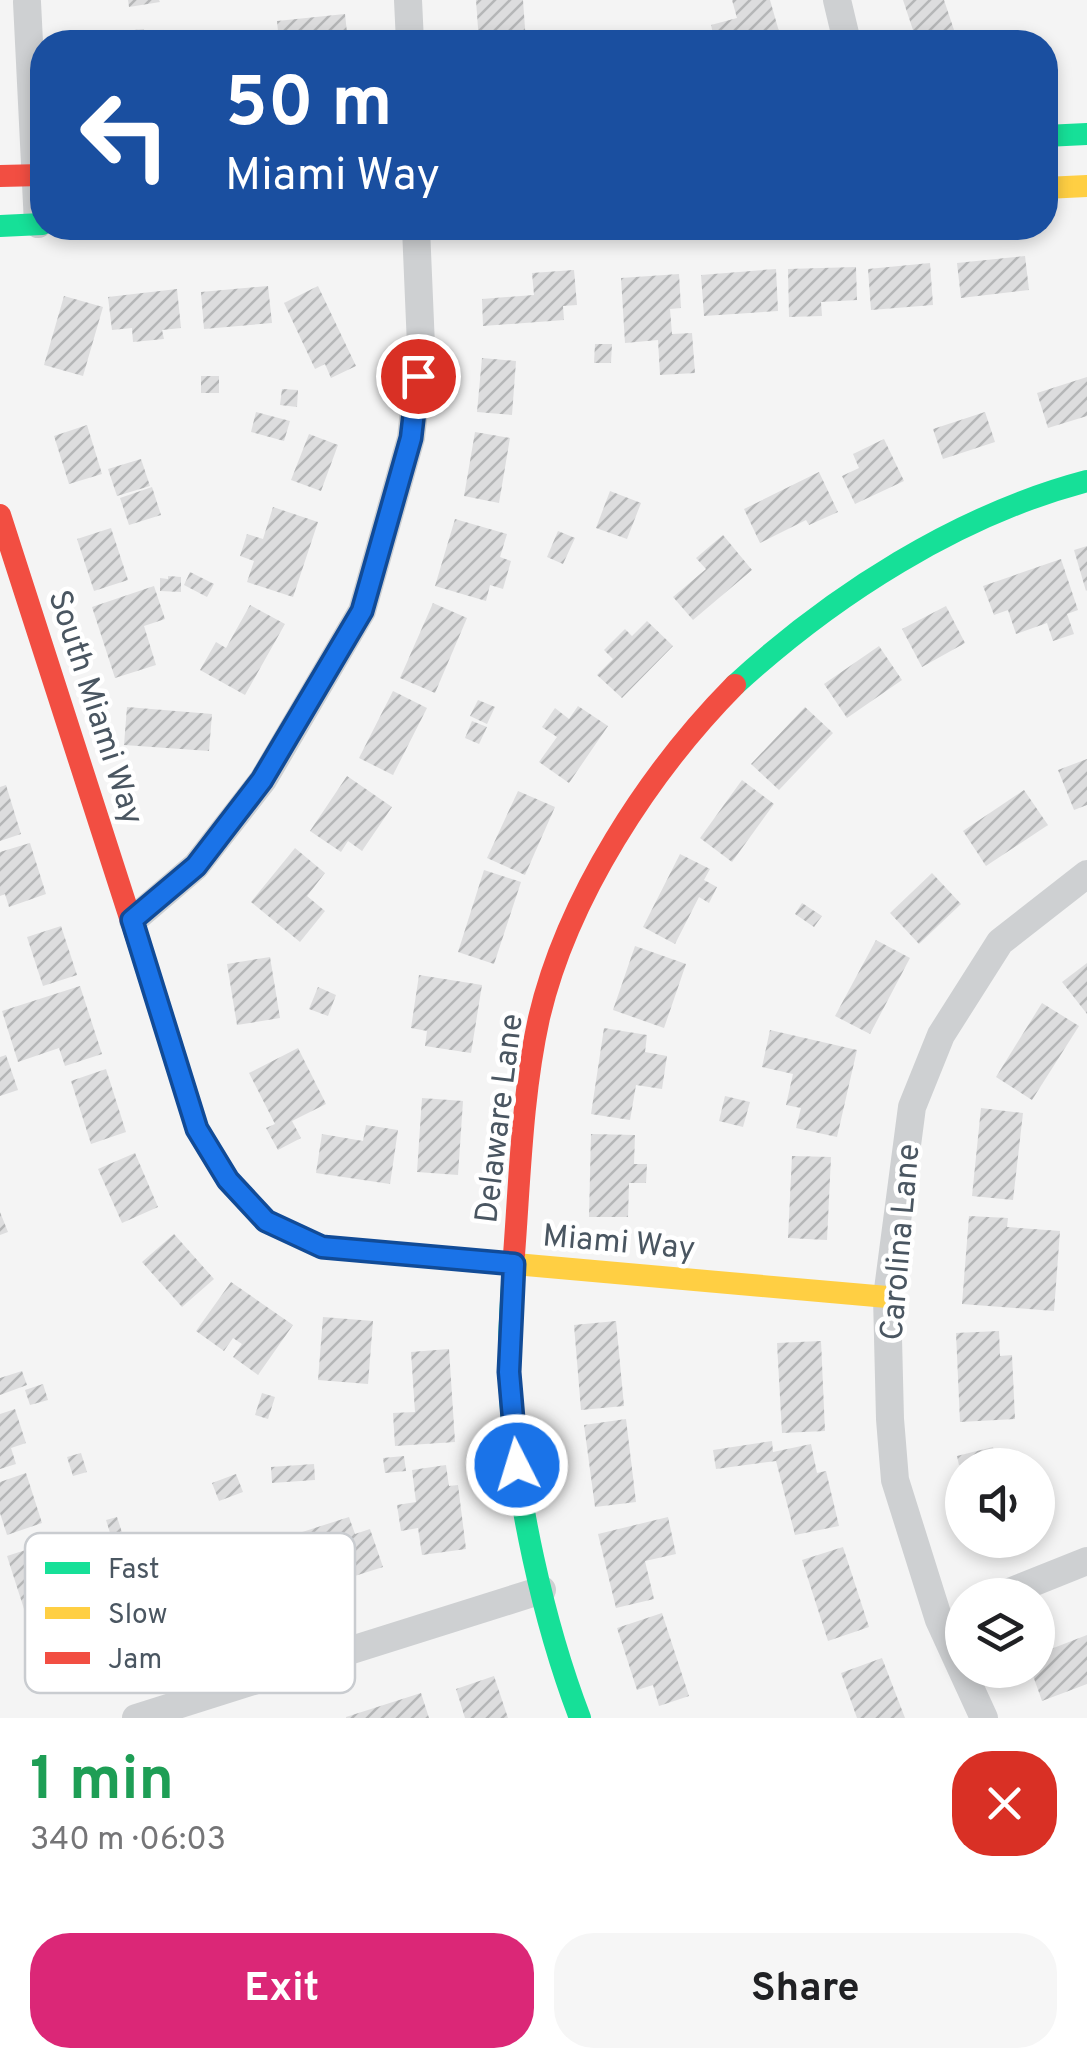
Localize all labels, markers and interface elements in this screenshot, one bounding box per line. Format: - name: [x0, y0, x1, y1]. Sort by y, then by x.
- text: 50 m: [225, 62, 392, 151]
- icon: left: [60, 70, 190, 200]
- text: Miami Way: [225, 149, 440, 206]
- pin: [376, 334, 461, 419]
- icon: arrive: [391, 349, 446, 404]
- street label: South Miami Way: [37, 586, 151, 830]
- street label: Delaware Lane: [468, 1011, 534, 1225]
- street label: Carolina Lane: [873, 1142, 931, 1342]
- street label: Miami Way: [541, 1217, 697, 1271]
- position arrow: [465, 1413, 569, 1517]
- map controls: [945, 1448, 1055, 1688]
- button: sound: [945, 1448, 1055, 1558]
- legend: [25, 1533, 355, 1693]
- text: Fast: [108, 1553, 160, 1589]
- button: layers: [945, 1578, 1055, 1688]
- text: Slow: [108, 1598, 167, 1634]
- text: Jam: [108, 1643, 162, 1679]
- text: 1 min: [30, 1745, 174, 1821]
- button: close: [952, 1751, 1057, 1856]
- text: 340 m · 06:03: [30, 1821, 226, 1861]
- button: Exit: [30, 1933, 534, 2048]
- button: Share: [554, 1933, 1057, 2048]

